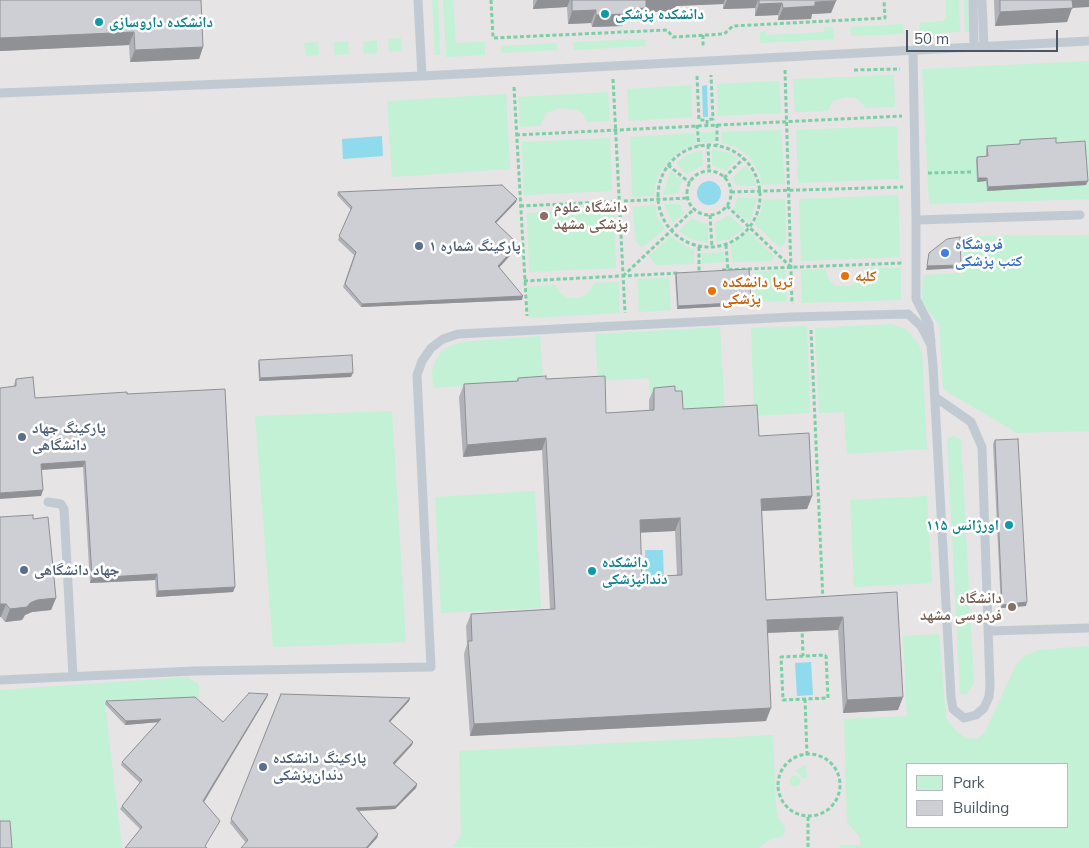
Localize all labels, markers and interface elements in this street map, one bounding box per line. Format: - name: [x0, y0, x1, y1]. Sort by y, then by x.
- place label: دانشکده پزشکی: [615, 5, 704, 23]
- marker: دانشکده پزشکی: [599, 8, 611, 20]
- place label: دانشکده داروسازی: [109, 13, 213, 31]
- marker: دانشکده داروسازی: [93, 16, 105, 28]
- scale bar: [909, 20, 1062, 52]
- text: 50 m: [914, 29, 949, 48]
- place label: دانشگاه علوم پزشکی مشهد: [554, 198, 628, 233]
- marker: دانشگاه علوم پزشکی مشهد: [538, 210, 550, 222]
- place label: فروشگاه کتب پزشکی: [955, 235, 1022, 270]
- place label: پارکینگ شماره ۱: [429, 237, 521, 255]
- marker: پارکینگ شماره ۱: [413, 240, 425, 252]
- marker: فروشگاه کتب پزشکی: [939, 247, 951, 259]
- place label: کلبه: [855, 267, 877, 285]
- marker: کلبه: [839, 270, 851, 282]
- place label: تریا دانشکده پزشکی: [722, 273, 793, 308]
- marker: تریا دانشکده پزشکی: [706, 285, 718, 297]
- place label: پارکینگ جهاد دانشگاهی: [32, 419, 106, 454]
- marker: پارکینگ جهاد دانشگاهی: [16, 431, 28, 443]
- place label: اورژانس ۱۱۵: [926, 516, 999, 534]
- marker: اورژانس ۱۱۵: [1003, 519, 1015, 531]
- place label: دانشکده دندانپزشکی: [602, 553, 667, 588]
- place label: جهاد دانشگاهی: [34, 561, 119, 579]
- marker: جهاد دانشگاهی: [18, 564, 30, 576]
- marker: دانشکده دندانپزشکی: [586, 565, 598, 577]
- place label: دانشگاه فردوسی مشهد: [920, 589, 1002, 624]
- marker: دانشگاه فردوسی مشهد: [1006, 601, 1018, 613]
- place label: پارکینگ دانشکده دندان‌پزشکی: [273, 749, 366, 784]
- marker: پارکینگ دانشکده دندان‌پزشکی: [257, 761, 269, 773]
- legend: [906, 763, 1069, 828]
- text: Park: [953, 773, 985, 792]
- text: Building: [953, 798, 1009, 817]

